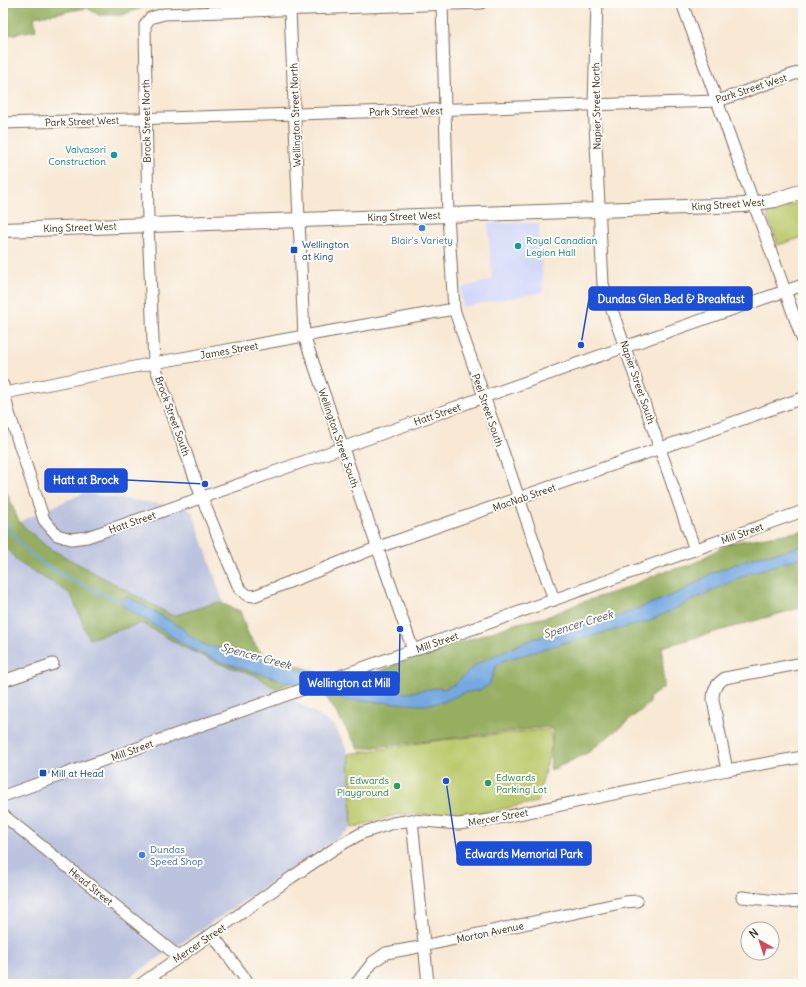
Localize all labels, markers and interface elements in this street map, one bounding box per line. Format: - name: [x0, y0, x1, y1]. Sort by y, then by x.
- street label: Napier Street North: [589, 62, 604, 150]
- street label: Wellington Street North: [287, 63, 304, 167]
- street label: Park Street West: [714, 71, 789, 106]
- street label: Brock Street North: [139, 79, 154, 163]
- street label: Park Street West: [369, 104, 444, 119]
- street label: Park Street West: [45, 114, 120, 129]
- place label: Valvasori Construction: [48, 143, 106, 168]
- marker: Valvasori Construction: [109, 150, 119, 160]
- street label: King Street West: [691, 195, 766, 214]
- street label: King Street West: [367, 209, 441, 224]
- street label: King Street West: [43, 220, 117, 235]
- marker: Blair's Variety: [417, 223, 427, 233]
- place label: Blair's Variety: [391, 234, 453, 247]
- place label: Royal Canadian Legion Hall: [526, 234, 597, 259]
- place label: Wellington at King: [302, 238, 349, 263]
- marker: Royal Canadian Legion Hall: [513, 241, 523, 251]
- marker: Wellington at King: [289, 245, 299, 255]
- callout: Dundas Glen Bed & Breakfast: [589, 287, 752, 310]
- text: Dundas Glen Bed & Breakfast: [597, 292, 745, 306]
- street label: James Street: [199, 339, 260, 362]
- street label: Napier Street South: [617, 339, 658, 426]
- street label: Peel Street South: [469, 372, 506, 449]
- street label: Brock Street South: [152, 374, 193, 458]
- street label: Wellington Street South: [315, 387, 362, 490]
- street label: Hatt Street: [412, 400, 463, 429]
- callout: Hatt at Brock: [45, 469, 127, 492]
- text: Hatt at Brock: [53, 473, 119, 487]
- street label: MacNab Street: [491, 480, 558, 514]
- street label: Hatt Street: [107, 508, 158, 537]
- street label: Mill Street: [719, 520, 766, 547]
- water label: Spencer Creek: [542, 606, 616, 641]
- street label: Mill Street: [414, 629, 461, 656]
- water label: Spencer Creek: [219, 640, 294, 672]
- callout: Wellington at Mill: [300, 672, 399, 695]
- text: Wellington at Mill: [307, 676, 391, 691]
- street label: Mill Street: [109, 737, 156, 764]
- place label: Mill at Head: [51, 767, 104, 780]
- marker: Mill at Head: [38, 768, 48, 778]
- place label: Edwards Parking Lot: [496, 771, 548, 796]
- place label: Edwards Playground: [337, 774, 389, 799]
- marker: Edwards Parking Lot: [483, 778, 493, 788]
- marker: Edwards Playground: [392, 781, 402, 791]
- street label: Mercer Street: [467, 806, 530, 829]
- callout: Edwards Memorial Park: [457, 842, 591, 865]
- place label: Dundas Speed Shop: [150, 843, 203, 868]
- text: Edwards Memorial Park: [465, 847, 583, 861]
- marker: Dundas Speed Shop: [137, 850, 147, 860]
- street label: Head Street: [66, 865, 116, 909]
- street label: Morton Avenue: [455, 919, 525, 946]
- street label: Mercer Street: [170, 921, 229, 966]
- north arrow: [740, 921, 780, 961]
- text: N: [746, 925, 761, 941]

